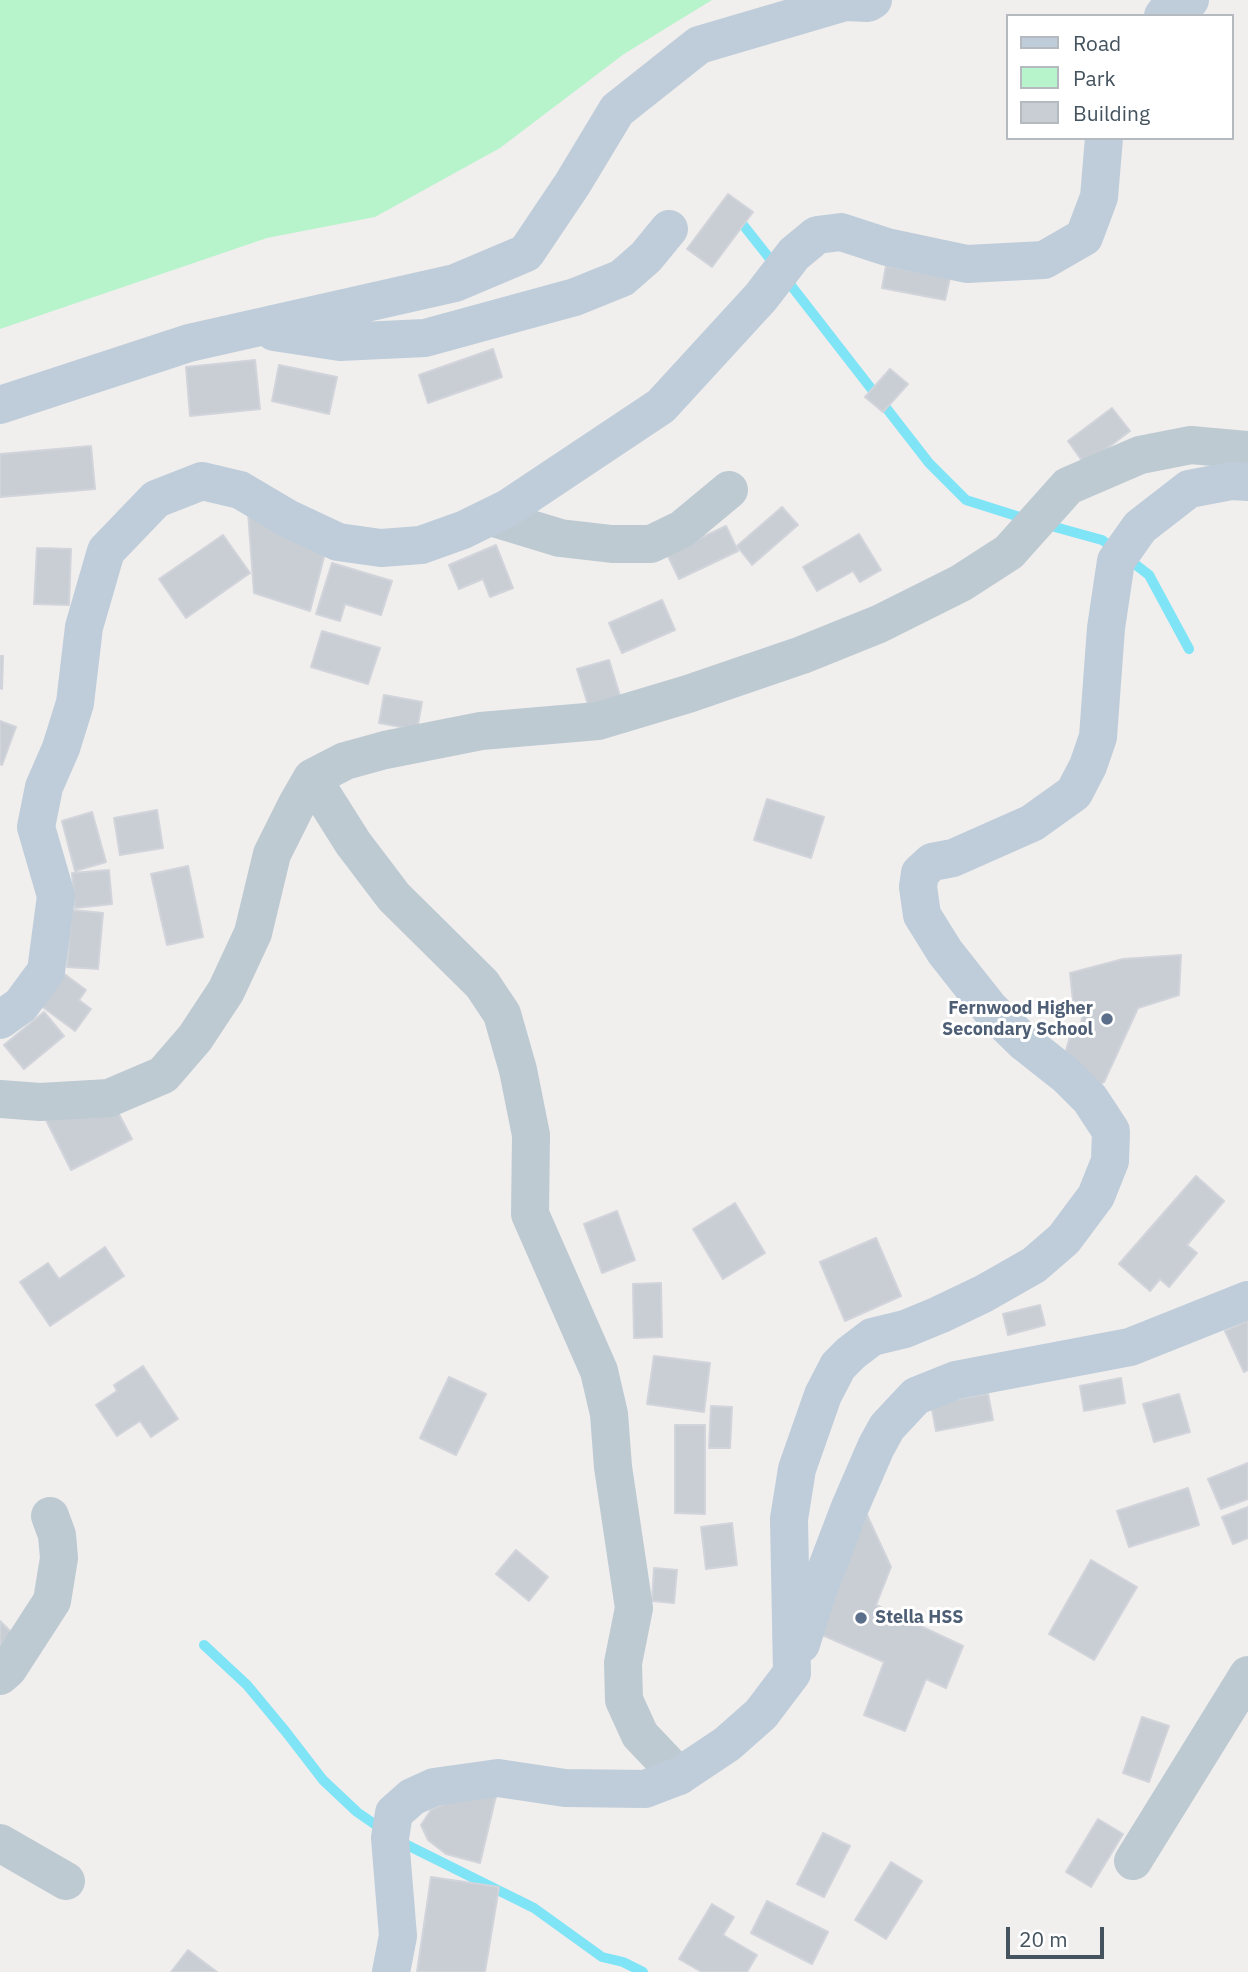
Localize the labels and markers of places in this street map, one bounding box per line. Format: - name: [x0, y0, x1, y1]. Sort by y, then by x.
- place label: Fernwood Higher Secondary School: [942, 998, 1093, 1040]
- marker: Fernwood Higher Secondary School: [1099, 1011, 1115, 1027]
- place label: Stella HSS: [875, 1607, 964, 1629]
- marker: Stella HSS: [853, 1610, 869, 1626]

